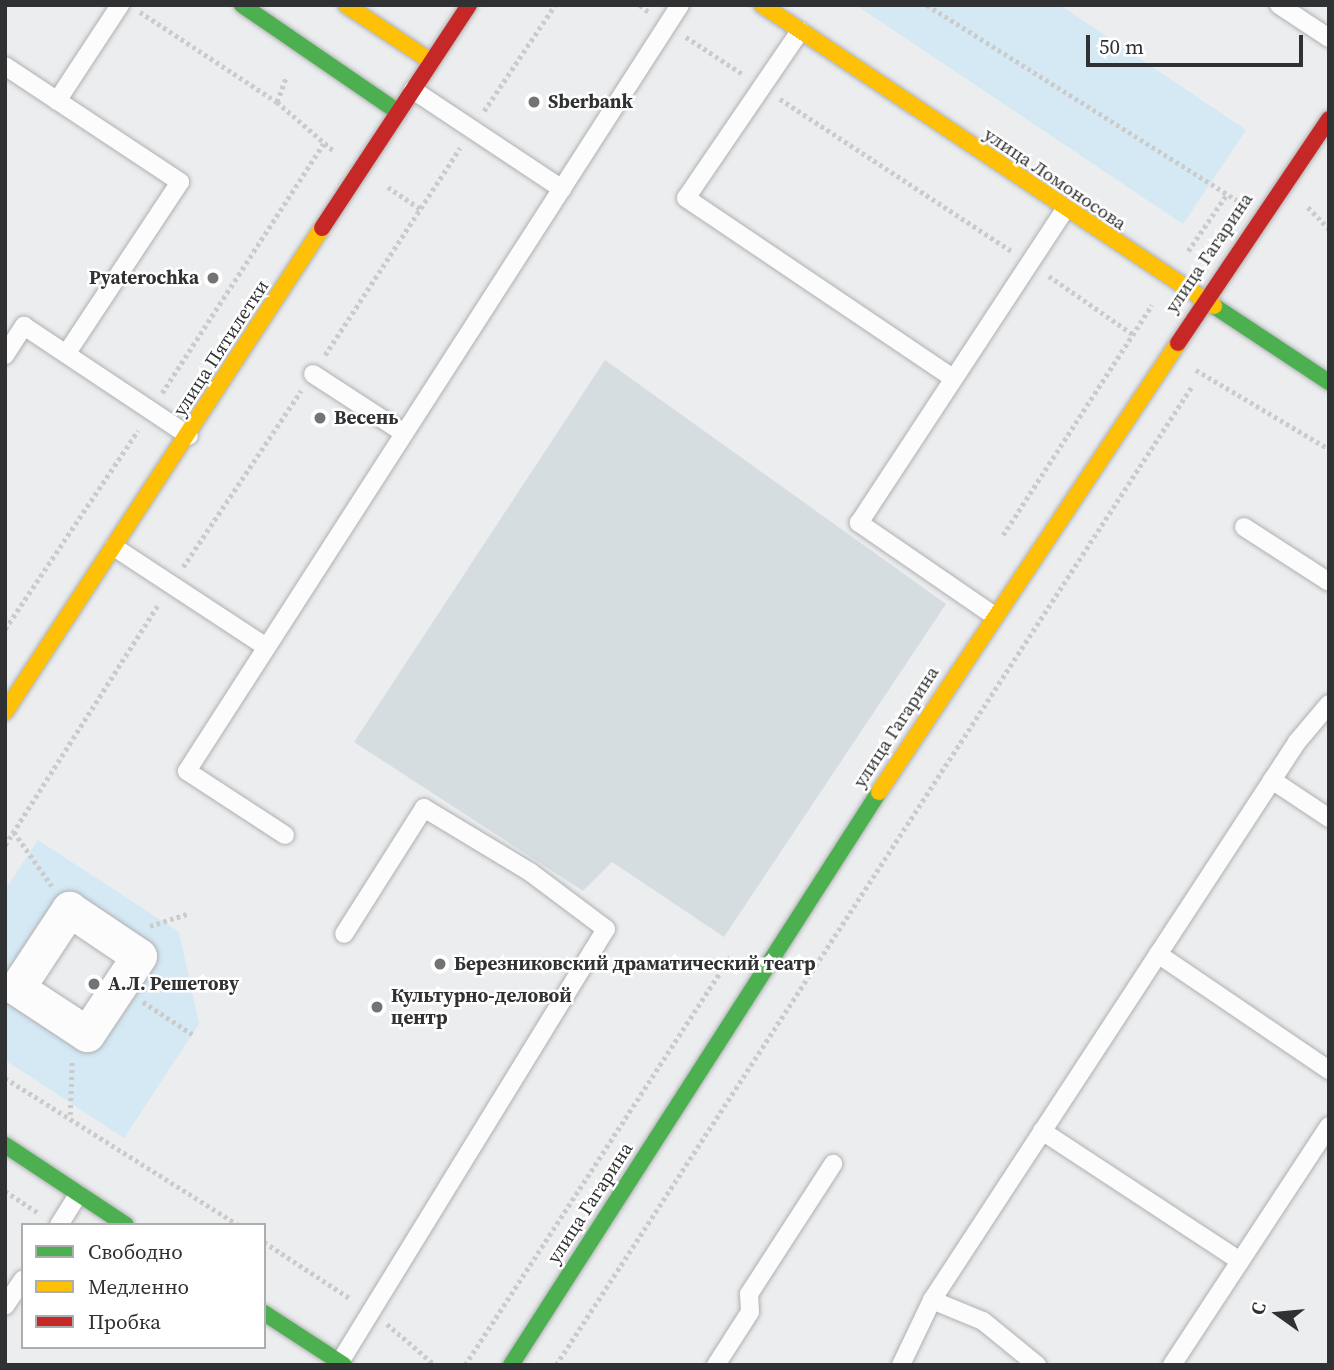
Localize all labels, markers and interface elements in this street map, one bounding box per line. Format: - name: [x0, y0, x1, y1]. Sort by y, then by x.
- scale bar: [1089, 21, 1306, 65]
- text: 50 m: [1099, 32, 1144, 61]
- place label: Sberbank: [548, 91, 633, 113]
- marker: Sberbank: [526, 94, 542, 110]
- street label: улица Ломоносова: [979, 123, 1131, 235]
- street label: улица Гагарина: [1160, 189, 1258, 317]
- place label: Pyaterochka: [89, 267, 199, 289]
- marker: Pyaterochka: [205, 270, 221, 286]
- street label: улица Пятилетки: [168, 276, 274, 420]
- place label: Весень: [334, 407, 398, 429]
- marker: Весень: [312, 410, 328, 426]
- street label: улица Гагарина: [848, 662, 944, 792]
- place label: Березниковский драматический театр: [454, 953, 816, 975]
- marker: Березниковский драматический театр: [432, 956, 448, 972]
- place label: А.Л. Решетову: [108, 973, 239, 995]
- marker: А.Л. Решетову: [86, 976, 102, 992]
- place label: Культурно-деловой центр: [391, 985, 572, 1029]
- marker: Культурно-деловой центр: [369, 999, 385, 1015]
- street label: улица Гагарина: [542, 1138, 638, 1268]
- legend: [21, 1223, 266, 1349]
- text: Свободно: [88, 1237, 183, 1266]
- text: Медленно: [88, 1272, 189, 1301]
- north arrow: [1243, 1279, 1313, 1349]
- text: С: [1244, 1299, 1272, 1318]
- text: Пробка: [88, 1307, 161, 1336]

